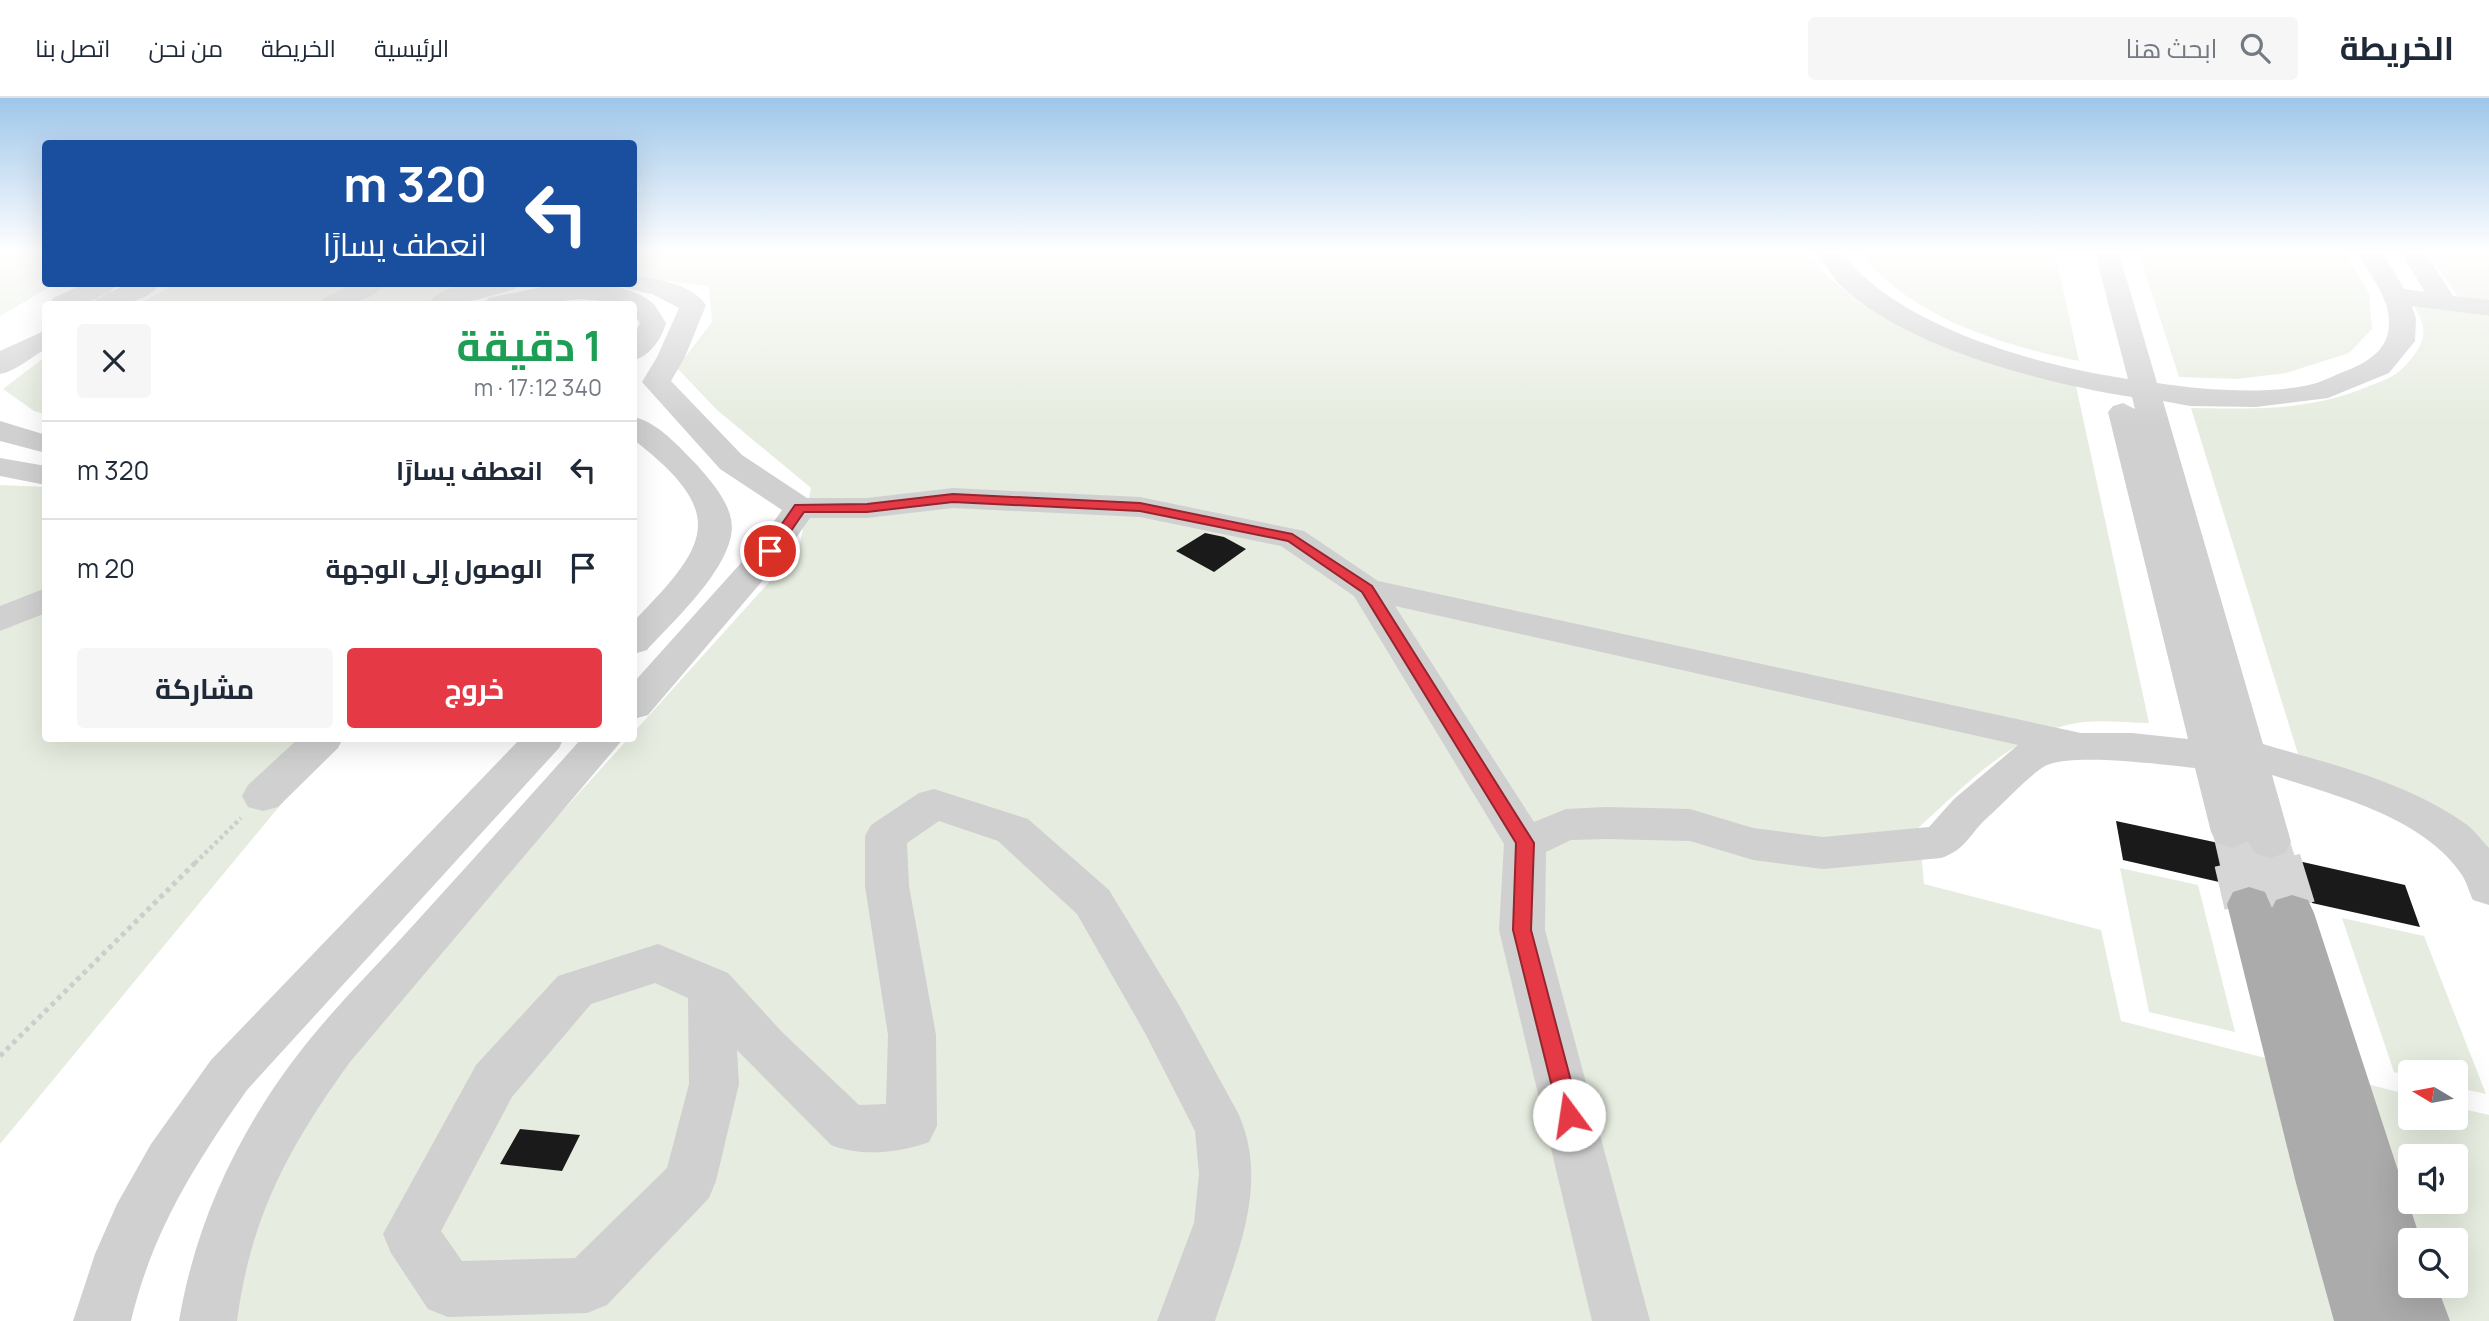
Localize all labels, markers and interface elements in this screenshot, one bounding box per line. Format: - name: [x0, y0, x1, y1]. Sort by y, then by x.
- search box: [1808, 17, 2298, 80]
- text: الخريطة: [2340, 25, 2454, 70]
- icon: search: [2236, 29, 2274, 67]
- text: ابحث هنا: [2126, 30, 2218, 66]
- text: اتصل بنا: [35, 31, 110, 64]
- text: من نحن: [148, 31, 223, 64]
- text: الخريطة: [261, 31, 336, 64]
- text: الرئيسية: [374, 31, 449, 64]
- text: 320 m: [343, 150, 487, 217]
- icon: left: [511, 168, 602, 259]
- text: انعطف يسارًا: [323, 222, 487, 266]
- text: 1 دقيقة: [456, 316, 602, 374]
- button: close: [77, 324, 151, 398]
- text: 340 m · 17:12: [474, 371, 602, 403]
- icon: left: [564, 451, 602, 489]
- text: 320 m: [77, 452, 149, 488]
- text: انعطف يسارًا: [396, 452, 543, 488]
- pin: [740, 521, 800, 581]
- icon: arrive: [751, 532, 789, 570]
- icon: arrive: [564, 549, 602, 587]
- text: 20 m: [77, 550, 135, 586]
- text: الوصول إلى الوجهة: [325, 550, 543, 586]
- button: مشاركة: [77, 648, 333, 728]
- button: خروج: [347, 648, 602, 728]
- north arrow: [2398, 1060, 2468, 1130]
- map controls: [2398, 1060, 2468, 1298]
- position arrow: [1532, 1078, 1606, 1152]
- button: sound: [2398, 1144, 2468, 1214]
- button: search: [2398, 1228, 2468, 1298]

